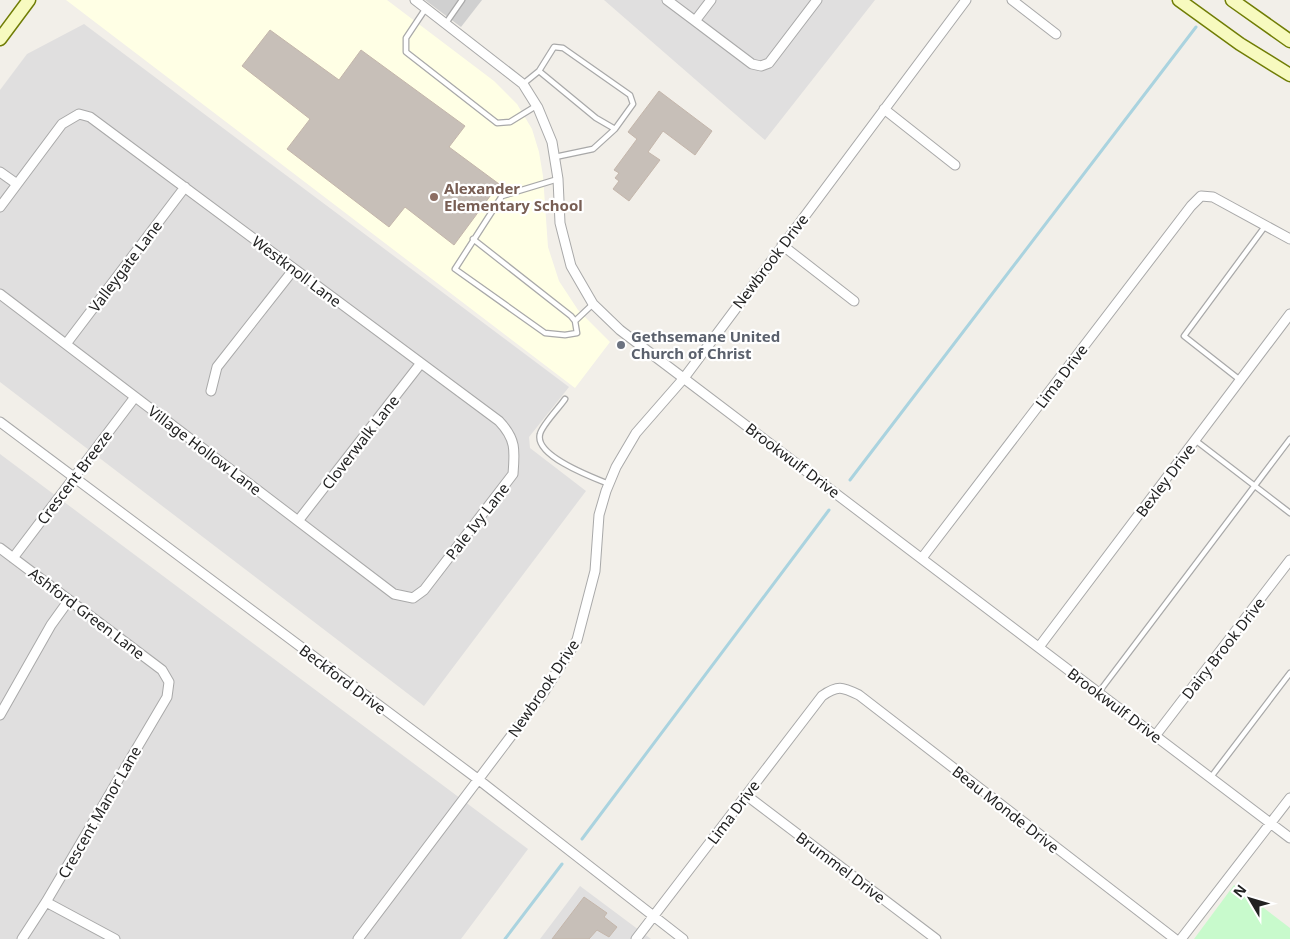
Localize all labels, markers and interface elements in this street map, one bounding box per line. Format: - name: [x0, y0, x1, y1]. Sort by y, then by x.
- place label: Alexander Elementary School: [444, 178, 583, 215]
- marker: Alexander Elementary School: [428, 191, 440, 203]
- street label: Newbrook Drive: [728, 210, 812, 312]
- street label: Valleygate Lane: [84, 216, 166, 316]
- street label: Westknoll Lane: [248, 231, 346, 311]
- place label: Gethsemane United Church of Christ: [631, 326, 780, 363]
- marker: Gethsemane United Church of Christ: [615, 339, 627, 351]
- street label: Lima Drive: [1030, 340, 1092, 412]
- street label: Cloverwalk Lane: [317, 391, 403, 493]
- street label: Village Hollow Lane: [144, 401, 266, 499]
- street label: Brookwulf Drive: [742, 418, 844, 502]
- street label: Crescent Breeze: [32, 426, 116, 528]
- street label: Bexley Drive: [1131, 439, 1199, 521]
- street label: Pale Ivy Lane: [441, 479, 513, 563]
- street label: Ashford Green Lane: [25, 563, 149, 663]
- street label: Dairy Brook Drive: [1177, 593, 1269, 703]
- street label: Newbrook Drive: [503, 635, 583, 741]
- street label: Beckford Drive: [296, 640, 390, 718]
- street label: Brookwulf Drive: [1064, 663, 1166, 747]
- street label: Crescent Manor Lane: [53, 742, 145, 882]
- street label: Beau Monde Drive: [948, 761, 1064, 857]
- street label: Lima Drive: [702, 776, 764, 848]
- street label: Brummel Drive: [792, 827, 890, 907]
- north arrow: [1225, 874, 1275, 924]
- text: N: [1228, 880, 1250, 901]

